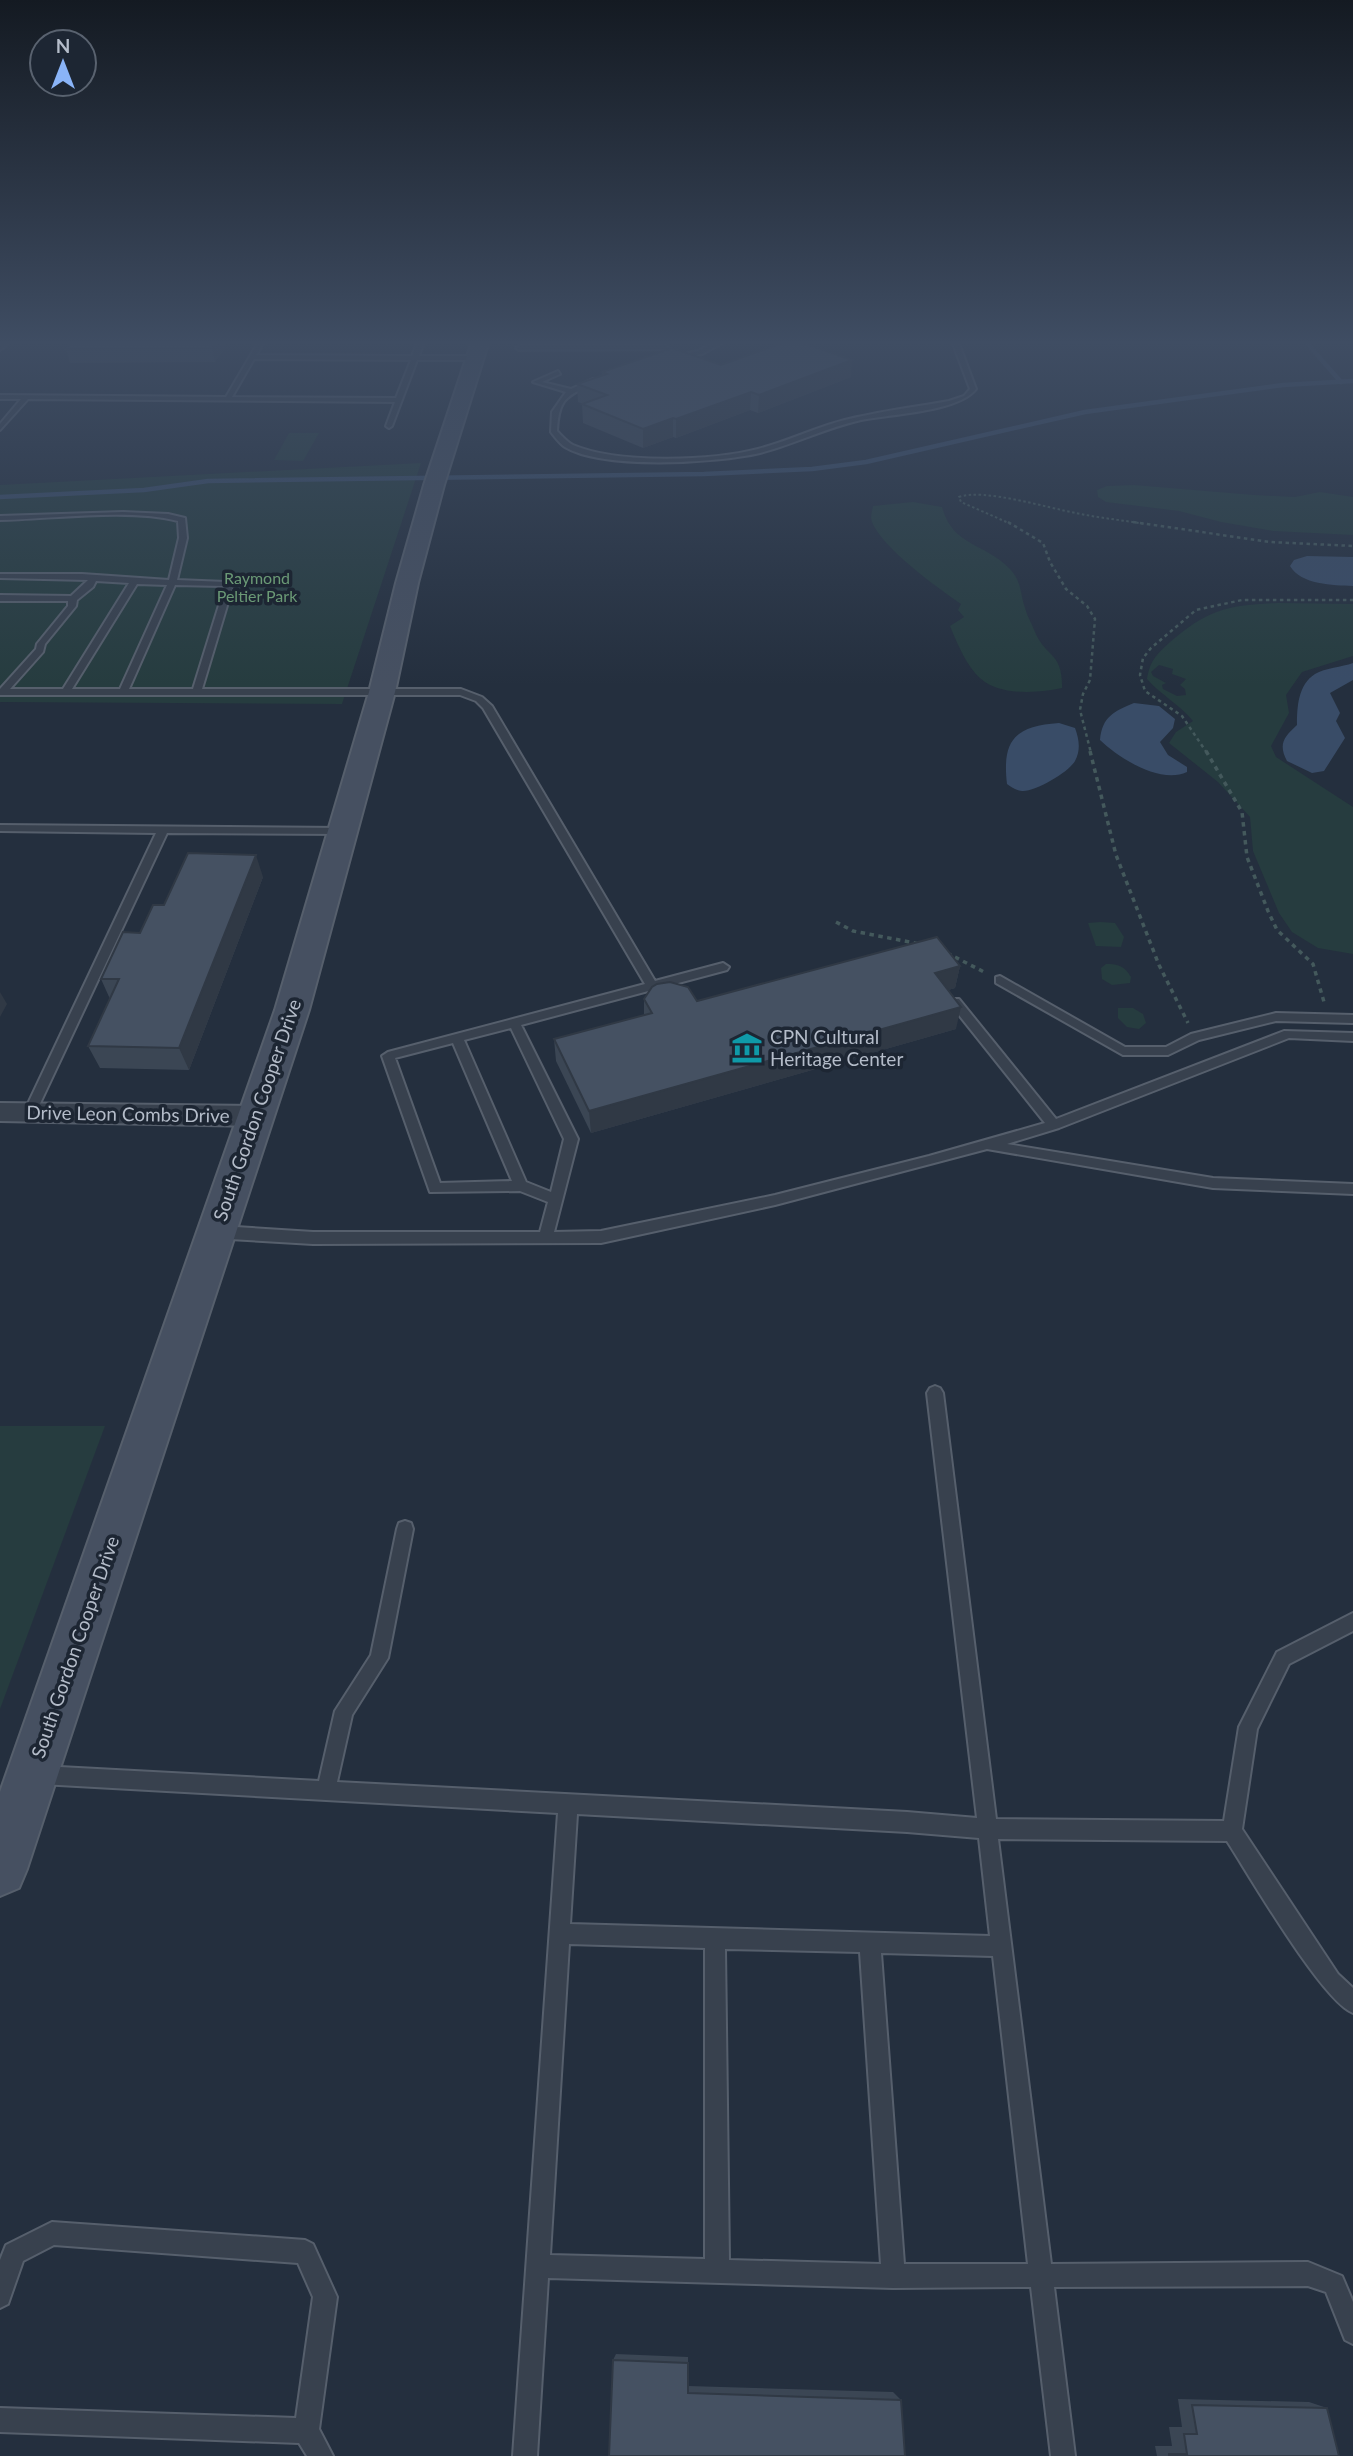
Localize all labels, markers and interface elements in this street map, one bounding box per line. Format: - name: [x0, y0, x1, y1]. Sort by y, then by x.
- north arrow: [28, 28, 98, 98]
- text: N: [56, 34, 70, 57]
- park label: Raymond Peltier Park: [217, 568, 298, 605]
- street label: South Gordon Cooper Drive: [208, 996, 305, 1224]
- place label: CPN Cultural Heritage Center: [770, 1025, 903, 1070]
- museum icon: CPN Cultural Heritage Center: [730, 1031, 764, 1065]
- street label: Drive Leon Combs Drive: [26, 1100, 230, 1127]
- street label: South Gordon Cooper Drive: [26, 1533, 123, 1761]

